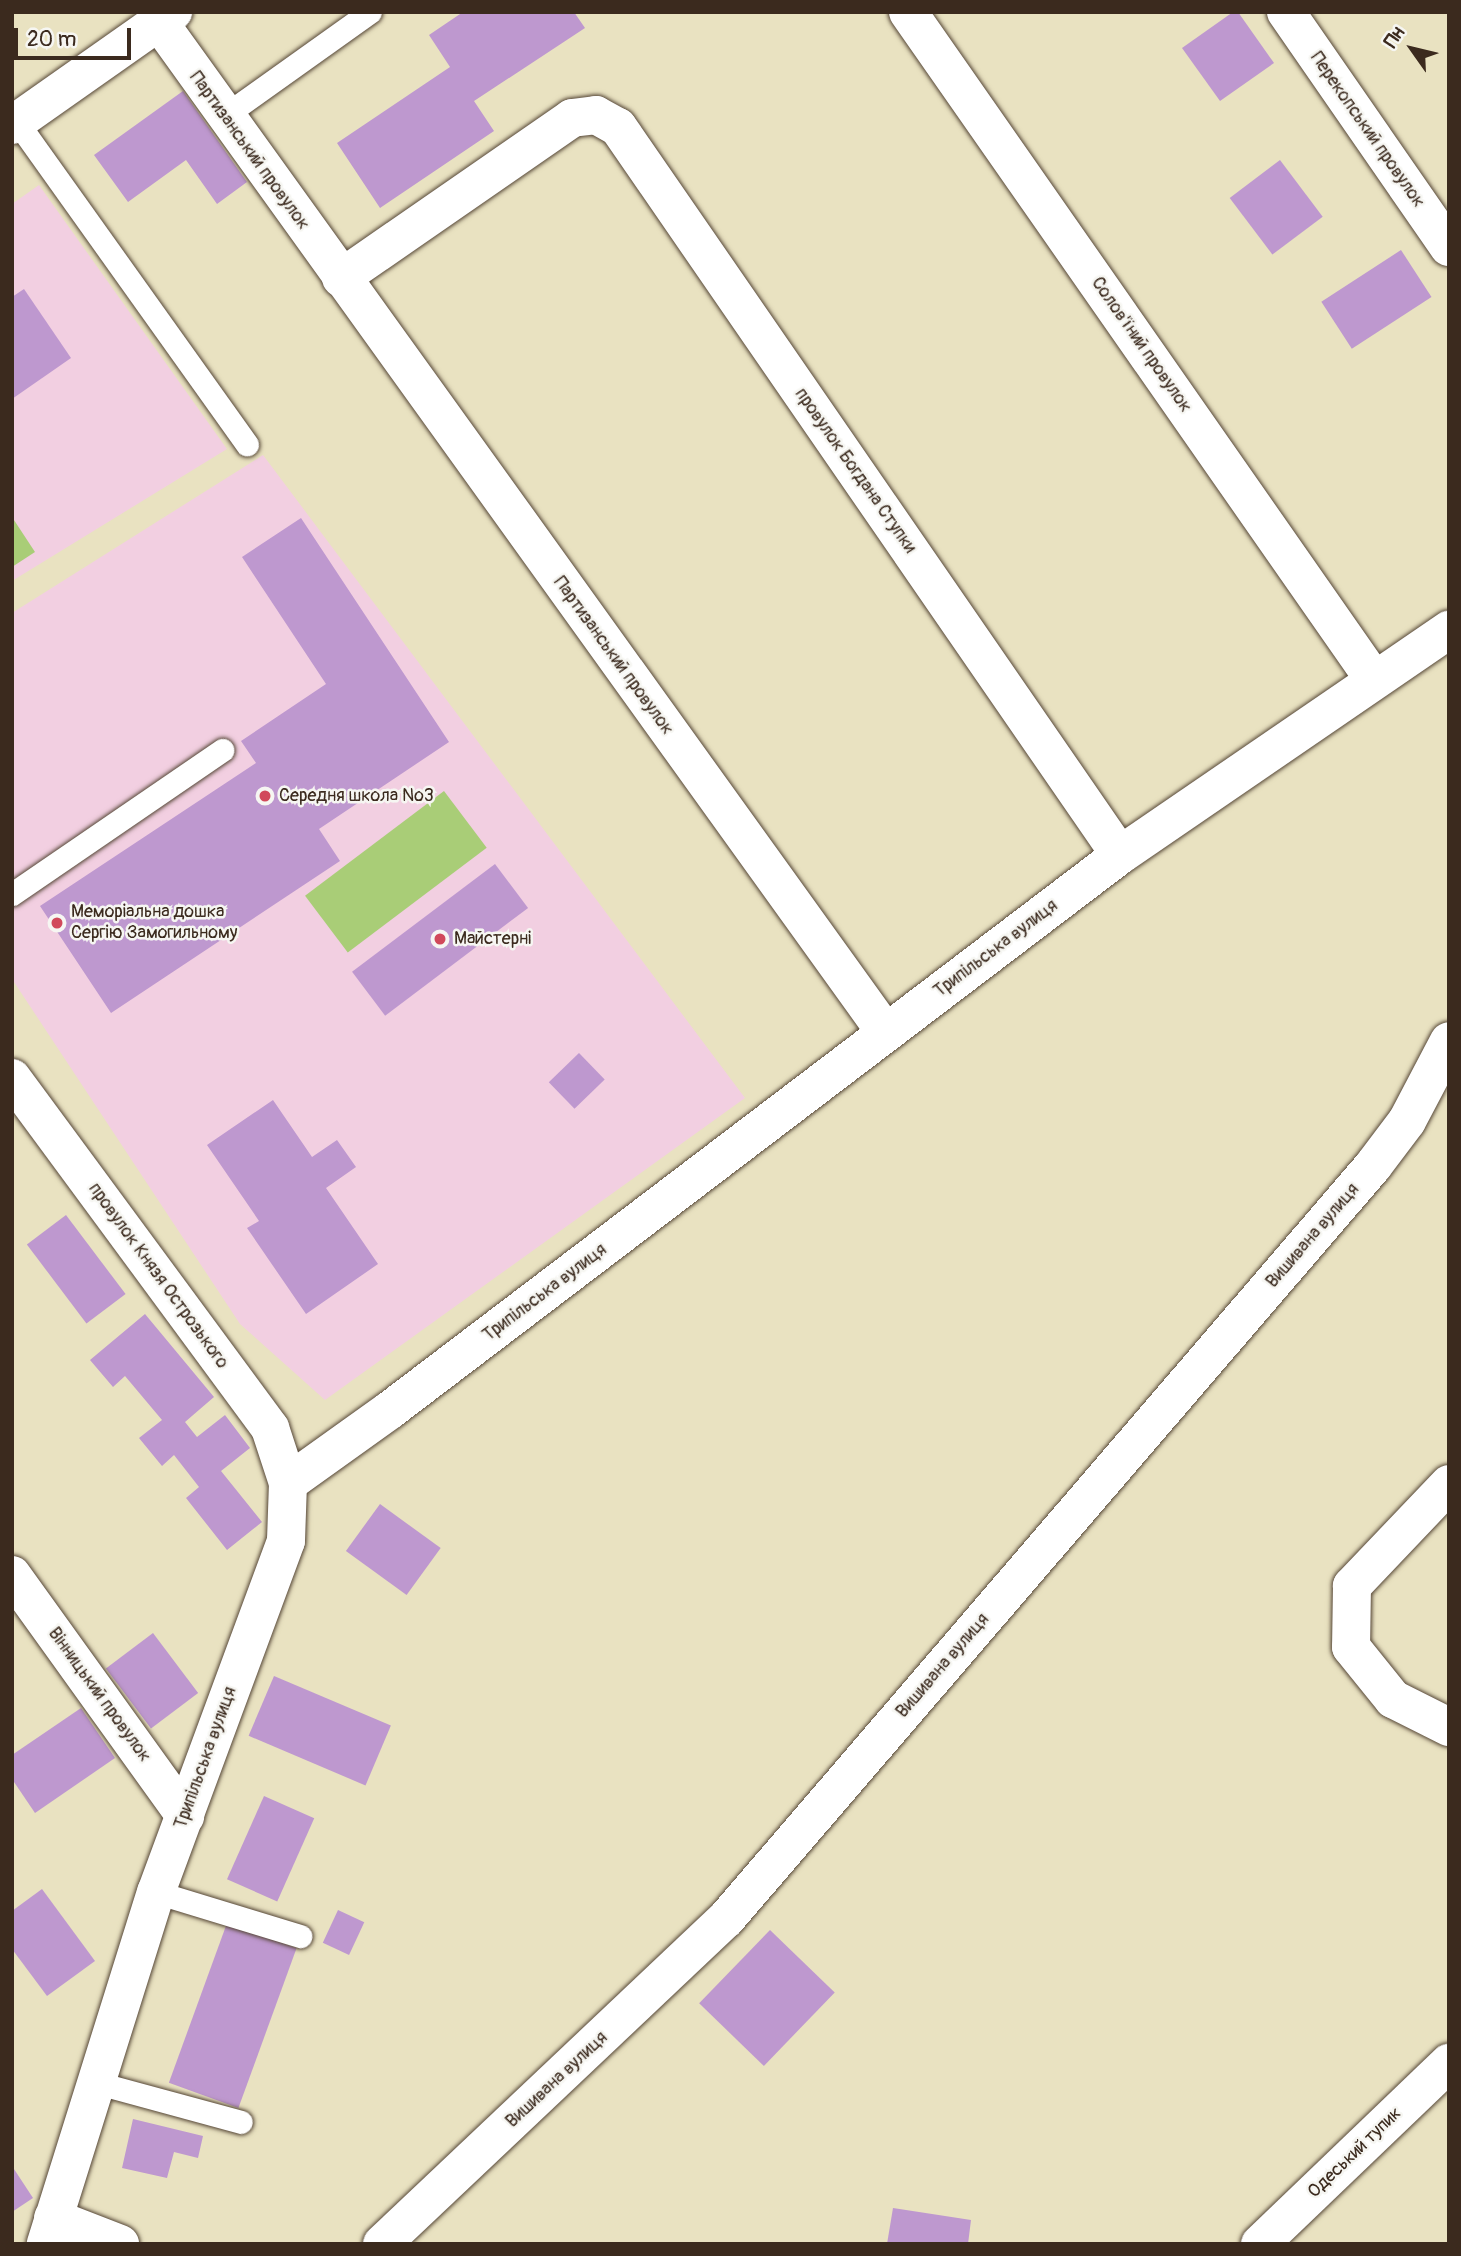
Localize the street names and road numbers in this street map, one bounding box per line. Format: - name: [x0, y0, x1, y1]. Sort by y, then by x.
- street label: Перекопський провулок: [1305, 48, 1429, 212]
- street label: Партизанський провулок: [184, 68, 314, 234]
- street label: Солов'їний провулок: [1086, 273, 1196, 417]
- street label: провулок Богдана Ступки: [790, 384, 920, 558]
- street label: Партизанський провулок: [548, 573, 678, 739]
- street label: Трипільська вулиця: [930, 895, 1062, 1003]
- street label: провулок Князя Острозького: [83, 1179, 233, 1373]
- street label: Вишивана вулиця: [1262, 1179, 1364, 1293]
- street label: Трипільська вулиця: [479, 1239, 611, 1347]
- street label: Вишивана вулиця: [892, 1609, 994, 1723]
- street label: Вінницький провулок: [43, 1624, 155, 1766]
- street label: Трипільська вулиця: [170, 1684, 242, 1832]
- street label: Вишивана вулиця: [502, 2027, 612, 2133]
- street label: Одеський тупик: [1304, 2103, 1406, 2203]

